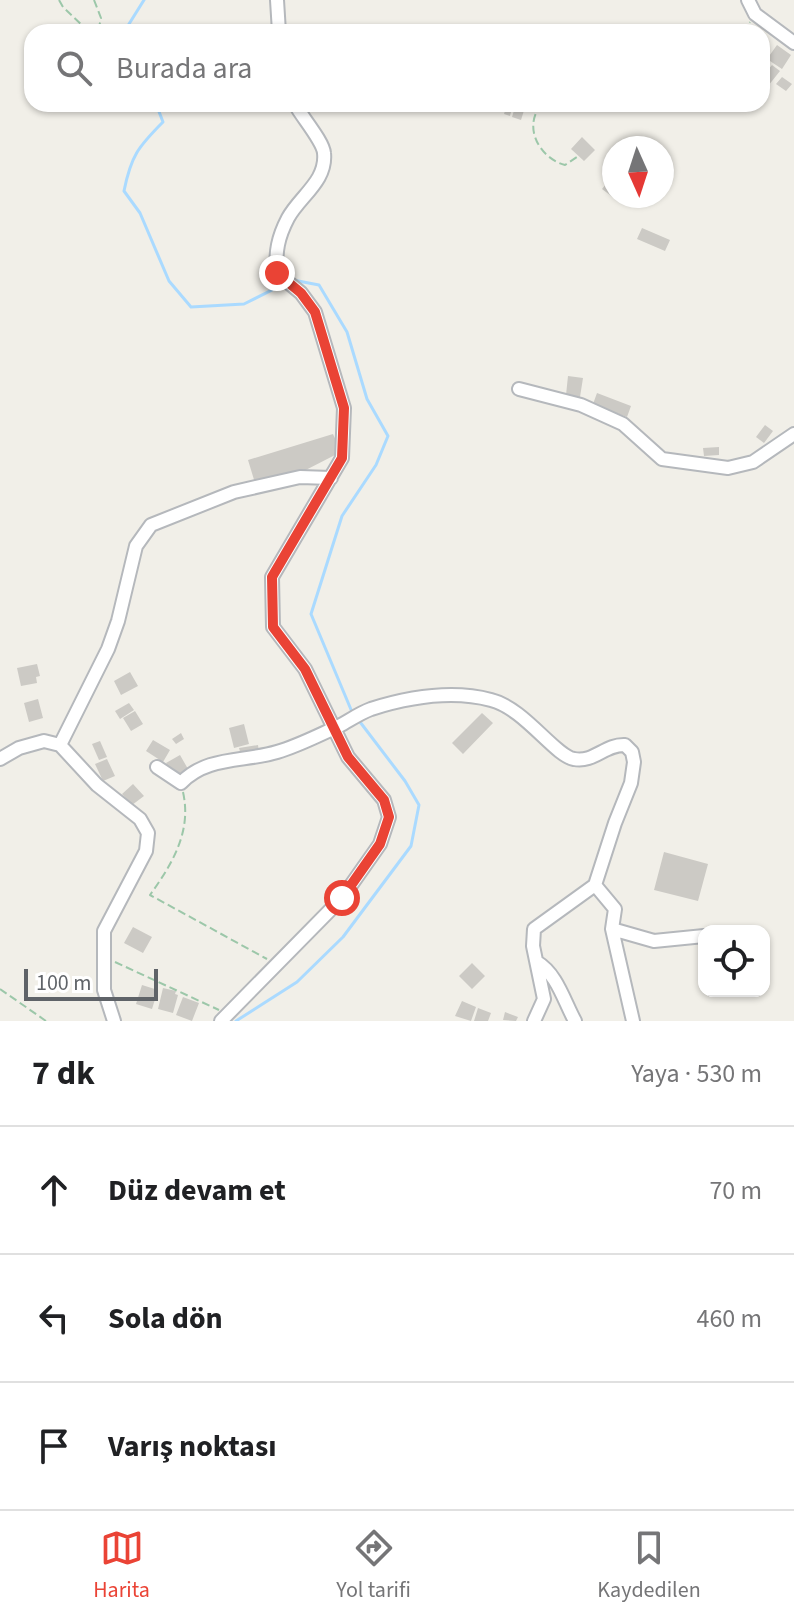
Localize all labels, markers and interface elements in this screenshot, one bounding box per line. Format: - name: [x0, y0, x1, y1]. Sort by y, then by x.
- search box: [24, 24, 770, 112]
- icon: search: [52, 46, 96, 90]
- text: Burada ara: [116, 47, 253, 90]
- north arrow: [602, 136, 674, 208]
- route end: [259, 255, 295, 291]
- route start: [324, 880, 360, 916]
- map controls: [698, 925, 770, 997]
- button: locate: [698, 925, 770, 997]
- scale bar: [24, 965, 158, 1001]
- text: 100 m: [36, 967, 91, 999]
- text: 7 dk: [32, 1049, 95, 1098]
- text: Yaya · 530 m: [631, 1055, 762, 1092]
- icon: ahead: [32, 1168, 76, 1212]
- text: Düz devam et: [108, 1169, 286, 1212]
- text: 70 m: [709, 1172, 762, 1209]
- icon: left: [32, 1296, 76, 1340]
- text: Sola dön: [108, 1297, 223, 1340]
- text: 460 m: [696, 1300, 762, 1337]
- icon: arrive: [32, 1424, 76, 1468]
- text: Varış noktası: [108, 1425, 276, 1468]
- tab: Harita: [93, 1526, 150, 1606]
- tab: Yol tarifi: [336, 1526, 411, 1606]
- tab: Kaydedilen: [597, 1526, 701, 1606]

